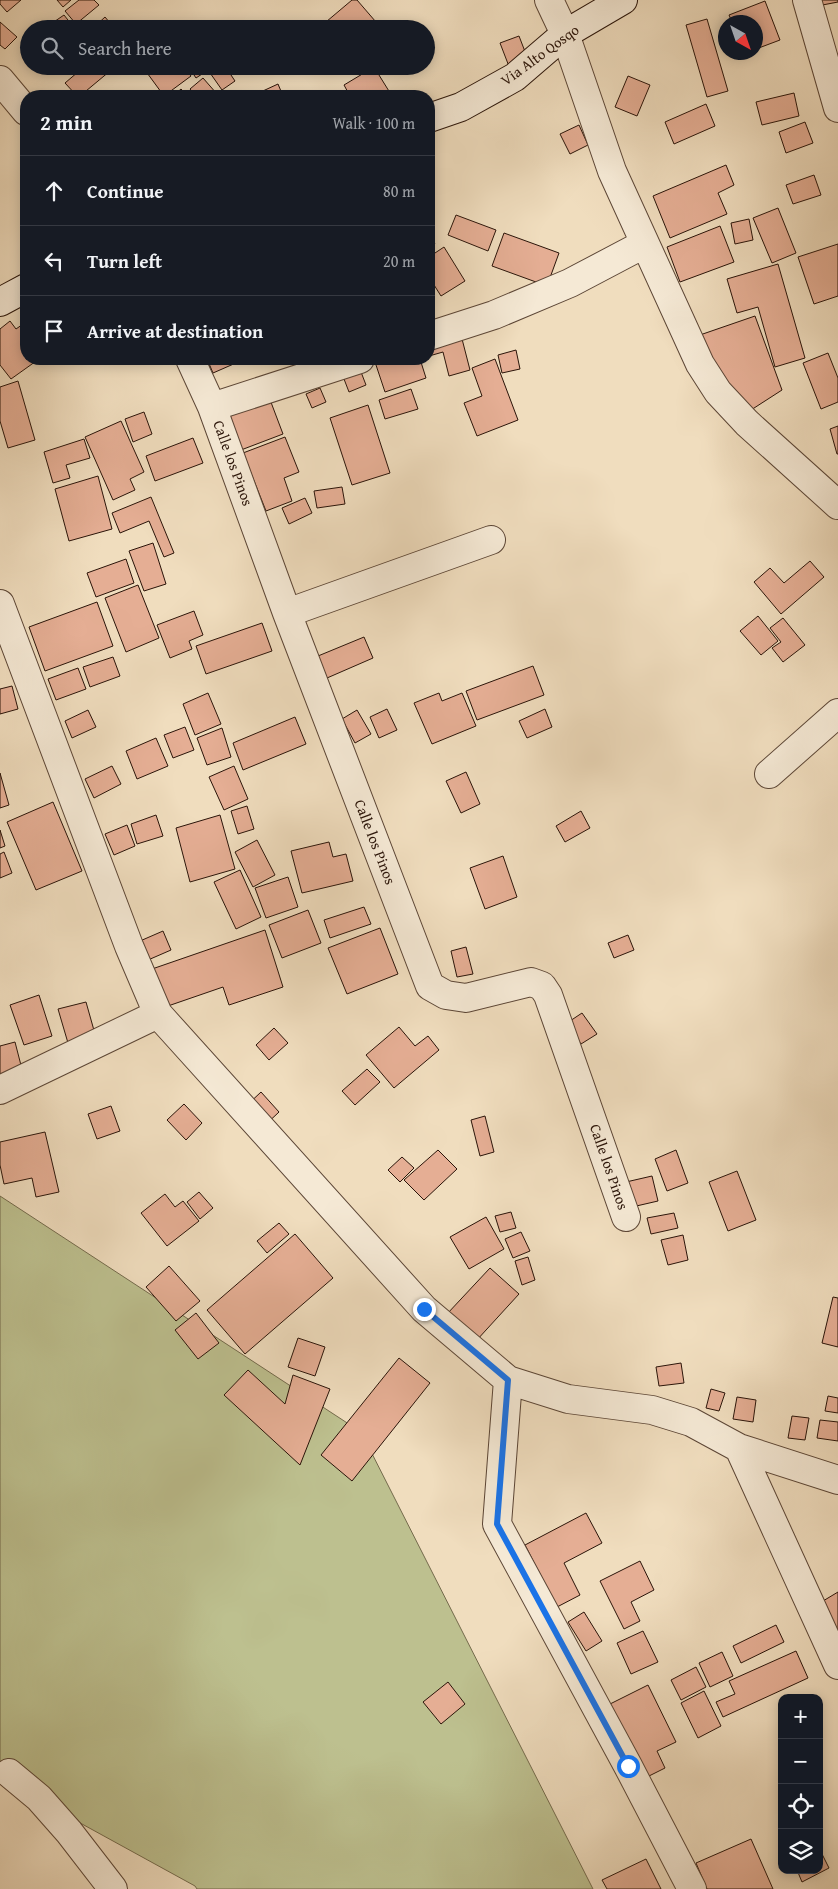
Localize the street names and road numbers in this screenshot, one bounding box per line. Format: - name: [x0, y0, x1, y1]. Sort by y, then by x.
- street label: Via Alto Qosqo: [496, 19, 583, 90]
- street label: Calle los Pinos: [208, 417, 259, 508]
- street label: Calle los Pinos: [350, 796, 401, 887]
- street label: Calle los Pinos: [585, 1121, 634, 1213]

